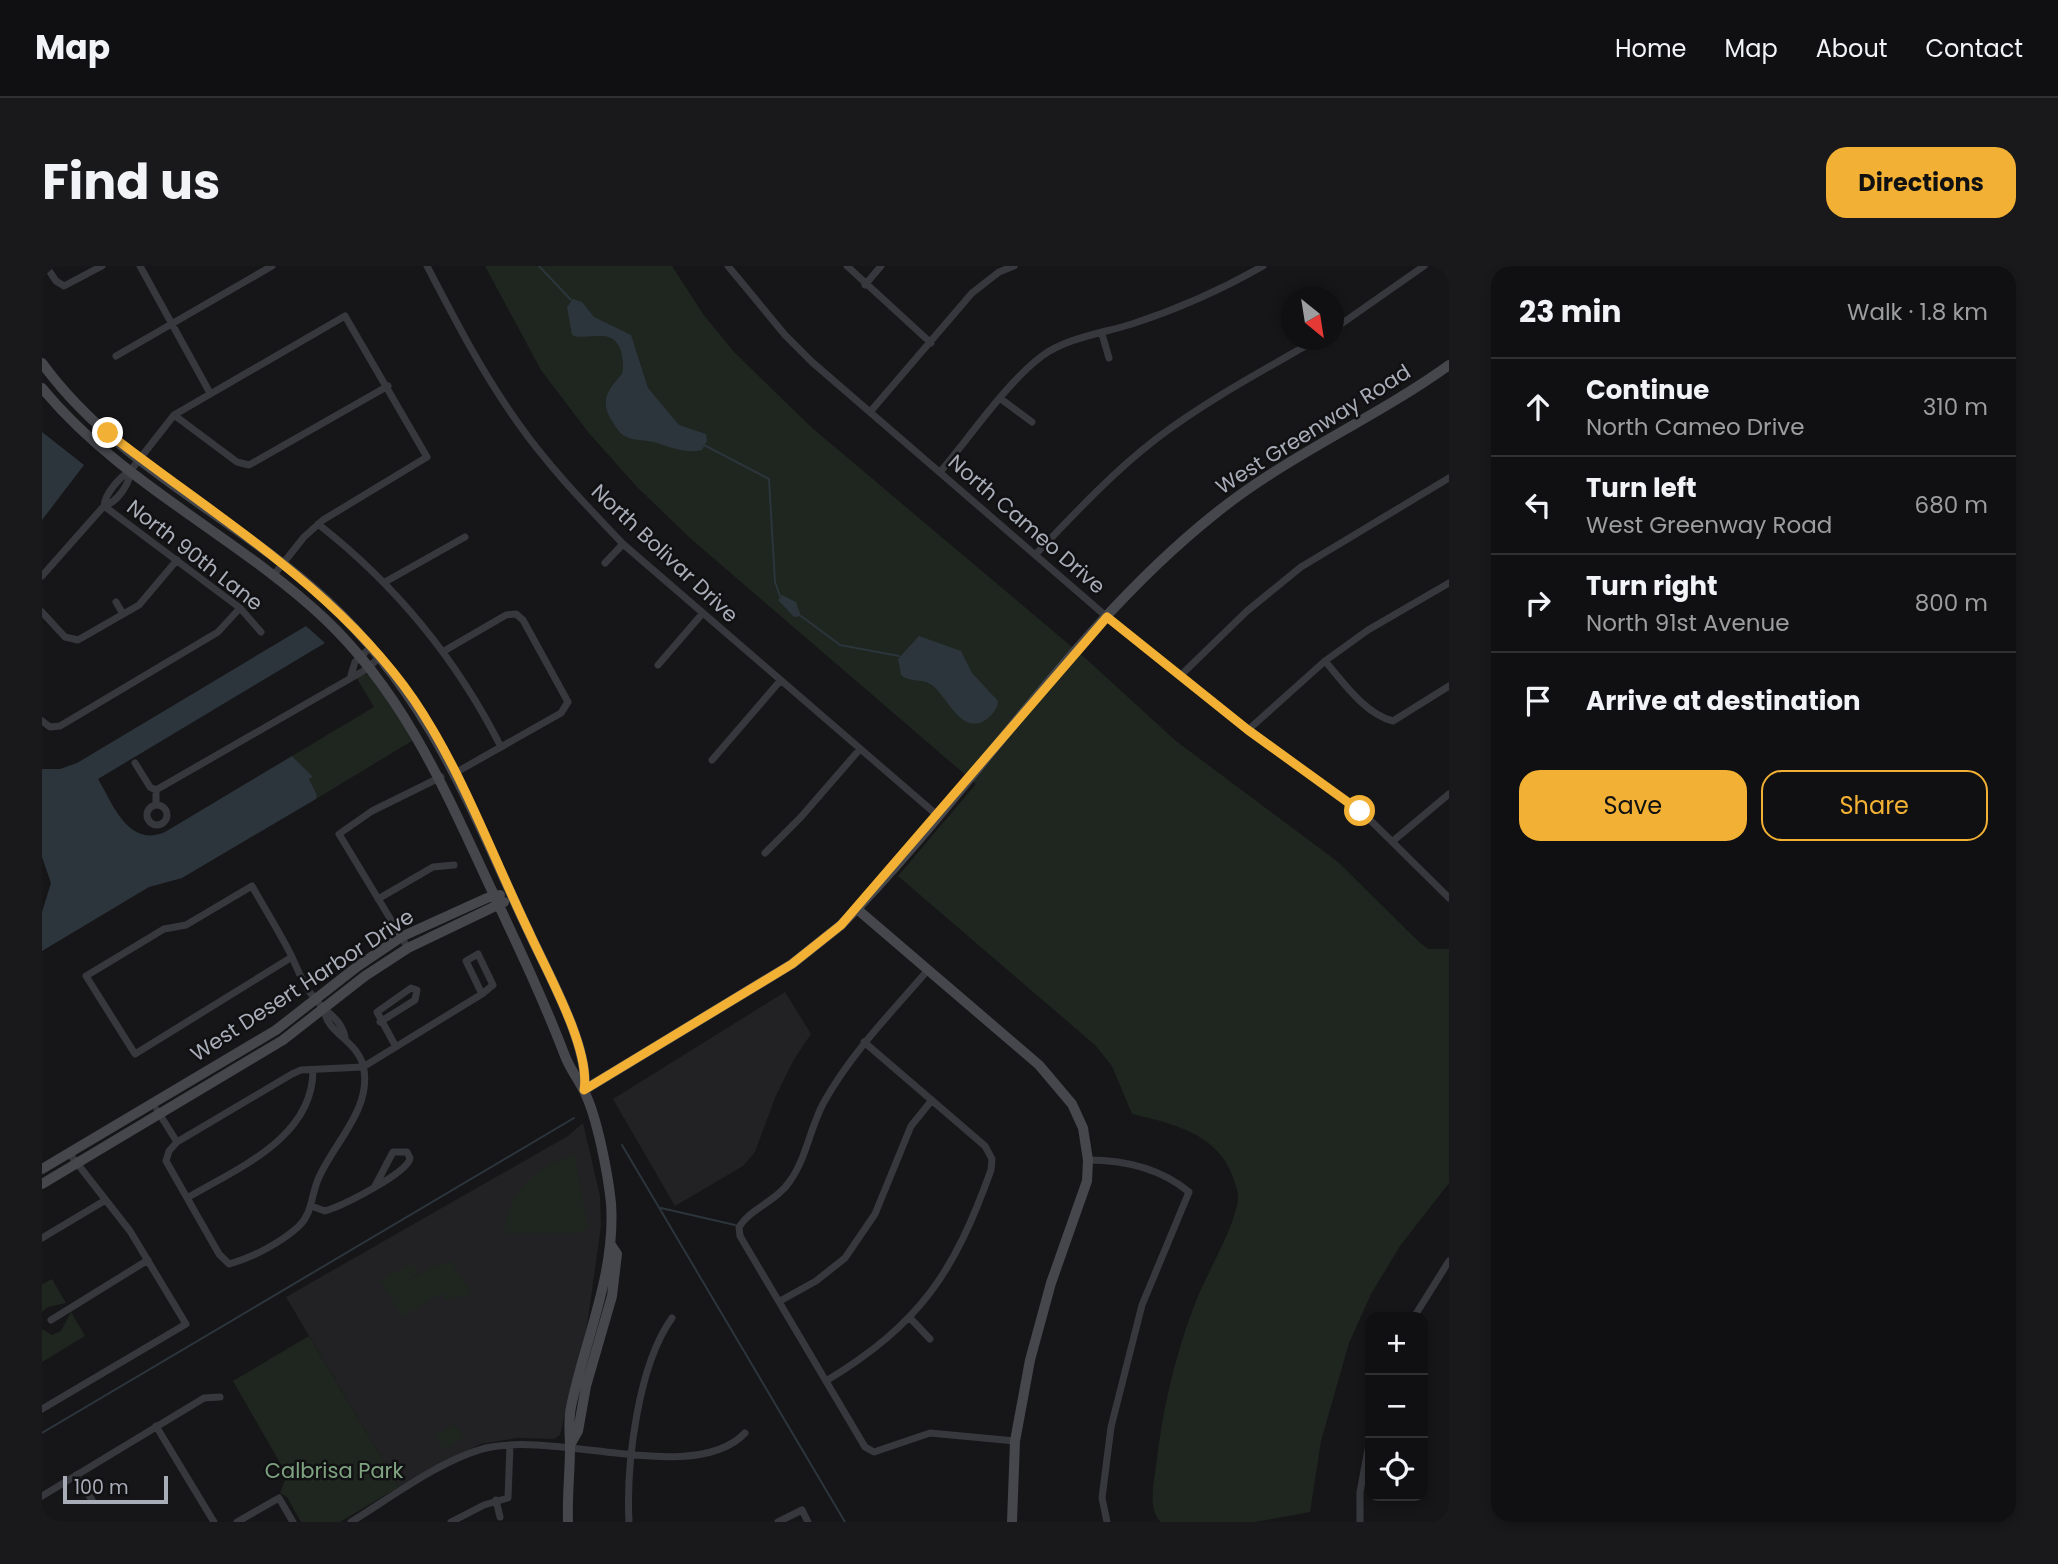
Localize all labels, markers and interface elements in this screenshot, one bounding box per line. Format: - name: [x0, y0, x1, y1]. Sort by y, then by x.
- text: Map: [35, 24, 110, 71]
- text: Home: [1615, 32, 1687, 65]
- text: Map: [1725, 32, 1778, 65]
- text: About: [1816, 32, 1887, 65]
- text: Contact: [1925, 32, 2023, 65]
- button: Directions: [1826, 147, 2016, 218]
- text: Find us: [42, 148, 220, 216]
- north arrow: [1281, 287, 1344, 350]
- text: 23 min: [1519, 290, 1621, 333]
- text: Walk · 1.8 km: [1847, 296, 1988, 328]
- street label: West Greenway Road: [1210, 357, 1416, 501]
- text: Continue: [1586, 372, 1709, 408]
- icon: ahead: [1519, 388, 1557, 426]
- text: 310 m: [1923, 391, 1988, 423]
- text: North Cameo Drive: [1586, 411, 1804, 443]
- route end: [92, 417, 123, 448]
- street label: North Cameo Drive: [942, 448, 1112, 600]
- text: Turn left: [1586, 470, 1697, 506]
- street label: North Bolivar Drive: [585, 477, 745, 629]
- icon: left: [1519, 486, 1557, 524]
- text: 680 m: [1915, 489, 1988, 521]
- street label: North 90th Lane: [121, 493, 269, 617]
- text: West Greenway Road: [1586, 509, 1832, 541]
- text: Turn right: [1586, 568, 1718, 604]
- icon: right: [1519, 584, 1557, 622]
- text: 800 m: [1915, 587, 1988, 619]
- text: North 91st Avenue: [1586, 607, 1789, 639]
- icon: arrive: [1519, 682, 1557, 720]
- text: Arrive at destination: [1586, 683, 1861, 719]
- button: Save: [1519, 770, 1747, 841]
- button: Share: [1761, 770, 1988, 841]
- route start: [1344, 795, 1375, 826]
- street label: West Desert Harbor Drive: [185, 902, 419, 1068]
- map controls: [1365, 1312, 1428, 1501]
- button: +: [1365, 1312, 1428, 1375]
- button: −: [1365, 1375, 1428, 1438]
- button: locate: [1365, 1438, 1428, 1501]
- park label: Calbrisa Park: [265, 1456, 403, 1485]
- scale bar: [63, 1473, 168, 1505]
- text: 100 m: [74, 1474, 129, 1501]

